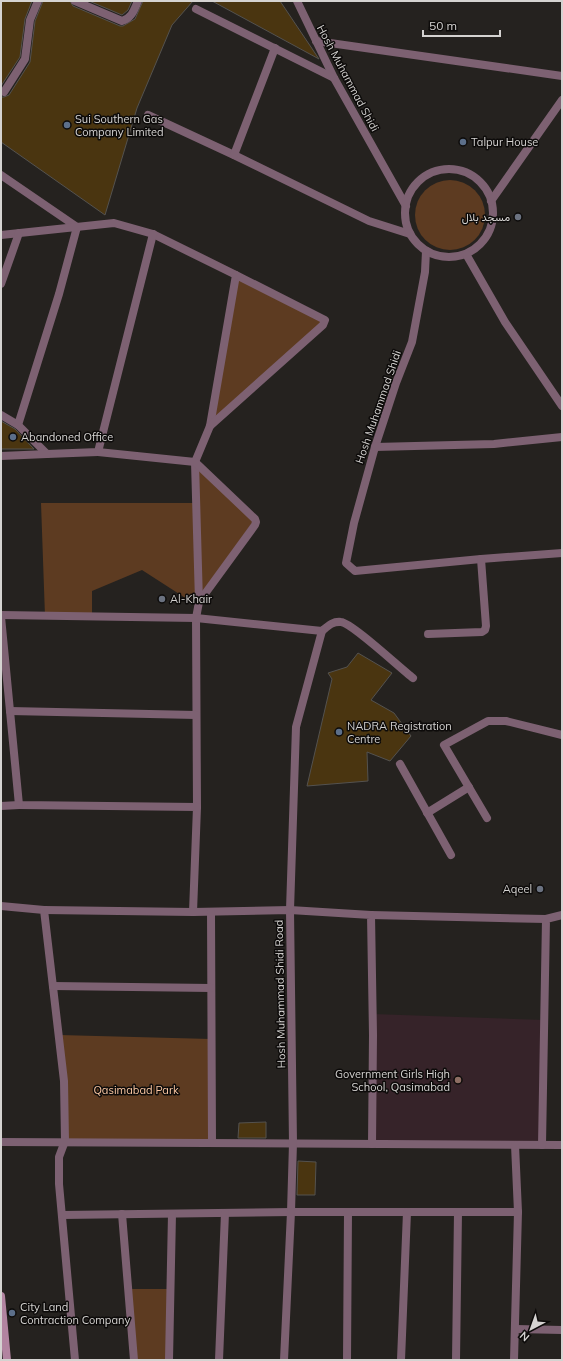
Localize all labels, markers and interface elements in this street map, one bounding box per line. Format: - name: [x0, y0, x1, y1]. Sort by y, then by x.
- scale bar: [423, 12, 500, 38]
- text: 50 m: [429, 18, 457, 33]
- street label: Hosh Muhammad Shidi: [314, 22, 382, 134]
- place label: Sui Southern Gas Company Limited: [75, 112, 164, 139]
- marker: Sui Southern Gas Company Limited: [62, 120, 72, 130]
- place label: Talpur House: [471, 135, 538, 149]
- marker: Talpur House: [458, 137, 468, 147]
- place label: مسجد بلال: [462, 210, 510, 224]
- marker: مسجد بلال: [513, 212, 523, 222]
- street label: Hosh Muhammad Shidi: [352, 349, 404, 465]
- place label: Abandoned Office: [21, 430, 113, 444]
- marker: Abandoned Office: [8, 432, 18, 442]
- place label: Al-Khair: [170, 592, 212, 606]
- marker: Al-Khair: [157, 594, 167, 604]
- place label: NADRA Registration Centre: [347, 719, 452, 746]
- marker: NADRA Registration Centre: [334, 727, 344, 737]
- place label: Aqeel: [503, 882, 532, 896]
- marker: Aqeel: [535, 884, 545, 894]
- street label: Hosh Muhammad Shidi Road: [272, 920, 288, 1068]
- place label: Government Girls High School, Qasimabad: [335, 1067, 450, 1094]
- marker: Government Girls High School, Qasimabad: [453, 1075, 463, 1085]
- park label: Qasimabad Park: [93, 1083, 179, 1097]
- place label: City Land Contraction Company: [20, 1300, 130, 1327]
- marker: City Land Contraction Company: [7, 1308, 17, 1318]
- north arrow: [511, 1309, 551, 1349]
- text: N: [517, 1329, 532, 1345]

